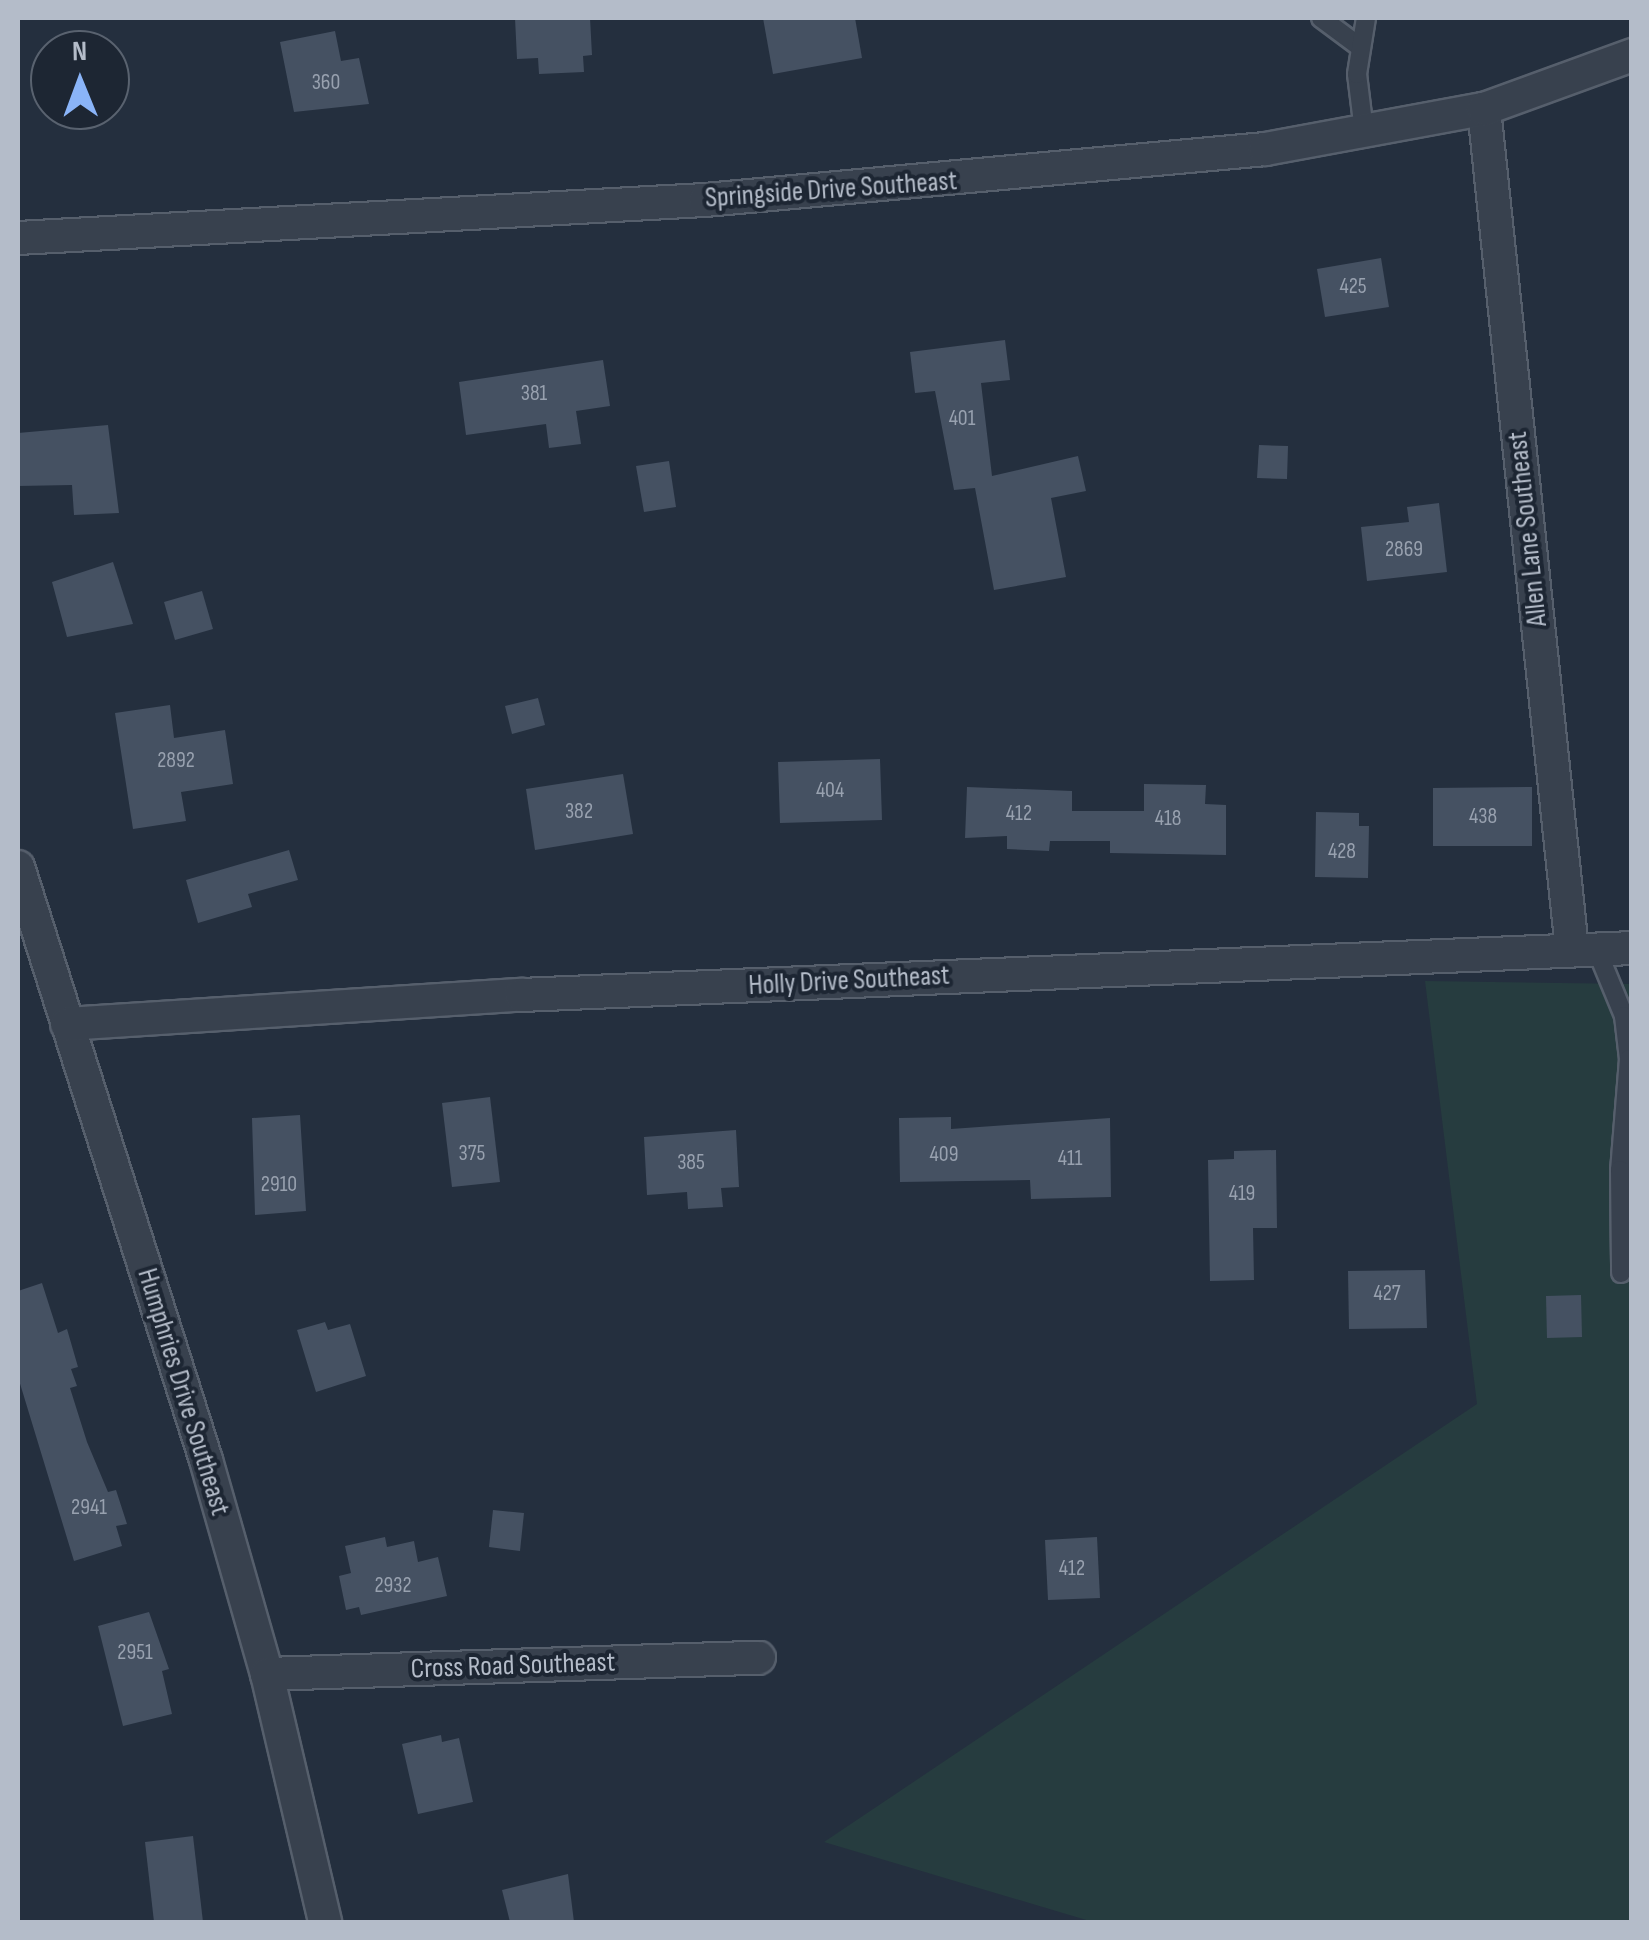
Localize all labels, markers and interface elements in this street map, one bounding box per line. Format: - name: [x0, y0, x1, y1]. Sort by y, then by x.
- north arrow: [30, 30, 130, 130]
- text: N: [72, 35, 87, 68]
- house number: 360: [312, 70, 340, 96]
- street label: Springside Drive Southeast: [704, 164, 958, 216]
- house number: 425: [1339, 274, 1367, 300]
- house number: 381: [521, 381, 547, 407]
- house number: 401: [949, 406, 975, 432]
- street label: Allen Lane Southeast: [1501, 430, 1555, 628]
- house number: 2869: [1385, 537, 1423, 563]
- house number: 2892: [157, 748, 195, 774]
- house number: 404: [816, 778, 844, 804]
- house number: 382: [565, 799, 593, 825]
- house number: 412: [1006, 801, 1032, 827]
- house number: 438: [1469, 804, 1497, 830]
- house number: 418: [1155, 806, 1181, 832]
- house number: 428: [1328, 839, 1356, 865]
- street label: Holly Drive Southeast: [748, 959, 950, 1003]
- house number: 375: [459, 1141, 485, 1167]
- house number: 409: [930, 1142, 958, 1168]
- house number: 411: [1058, 1146, 1082, 1172]
- house number: 385: [677, 1150, 705, 1176]
- house number: 2910: [261, 1172, 297, 1198]
- house number: 419: [1229, 1181, 1255, 1207]
- street label: Humphries Drive Southeast: [129, 1265, 237, 1519]
- house number: 427: [1373, 1281, 1401, 1307]
- house number: 2941: [71, 1495, 107, 1521]
- house number: 412: [1059, 1556, 1085, 1582]
- house number: 2932: [374, 1573, 412, 1599]
- house number: 2951: [117, 1640, 153, 1666]
- street label: Cross Road Southeast: [410, 1646, 616, 1686]

